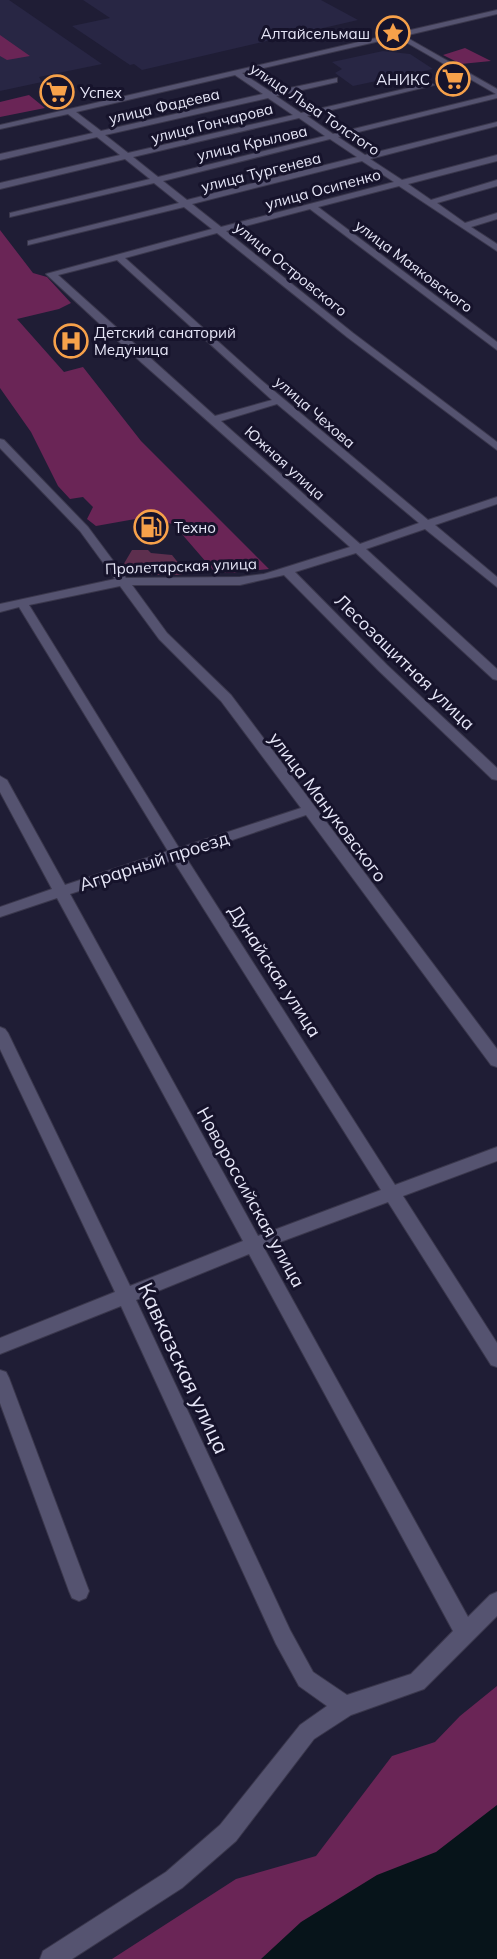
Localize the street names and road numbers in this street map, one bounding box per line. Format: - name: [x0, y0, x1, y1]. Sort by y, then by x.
- street label: улица Льва Толстого: [246, 58, 384, 160]
- street label: улица Фадеева: [107, 84, 221, 128]
- street label: улица Гончарова: [149, 99, 275, 147]
- street label: улица Крылова: [195, 121, 309, 165]
- street label: улица Тургенева: [199, 148, 323, 196]
- street label: улица Осипенко: [263, 164, 383, 214]
- street label: улица Маяковского: [351, 215, 477, 317]
- street label: улица Островского: [231, 218, 351, 320]
- street label: улица Чехова: [271, 372, 359, 452]
- street label: Южная улица: [241, 422, 329, 504]
- street label: Пролетарская улица: [105, 554, 257, 578]
- street label: Лесозащитная улица: [330, 589, 480, 735]
- street label: улица Мануковского: [264, 727, 392, 887]
- street label: Аграрный проезд: [76, 826, 232, 896]
- street label: Дунайская улица: [224, 901, 326, 1041]
- street label: Новороссийская улица: [192, 1103, 310, 1291]
- street label: Кавказская улица: [133, 1278, 235, 1458]

